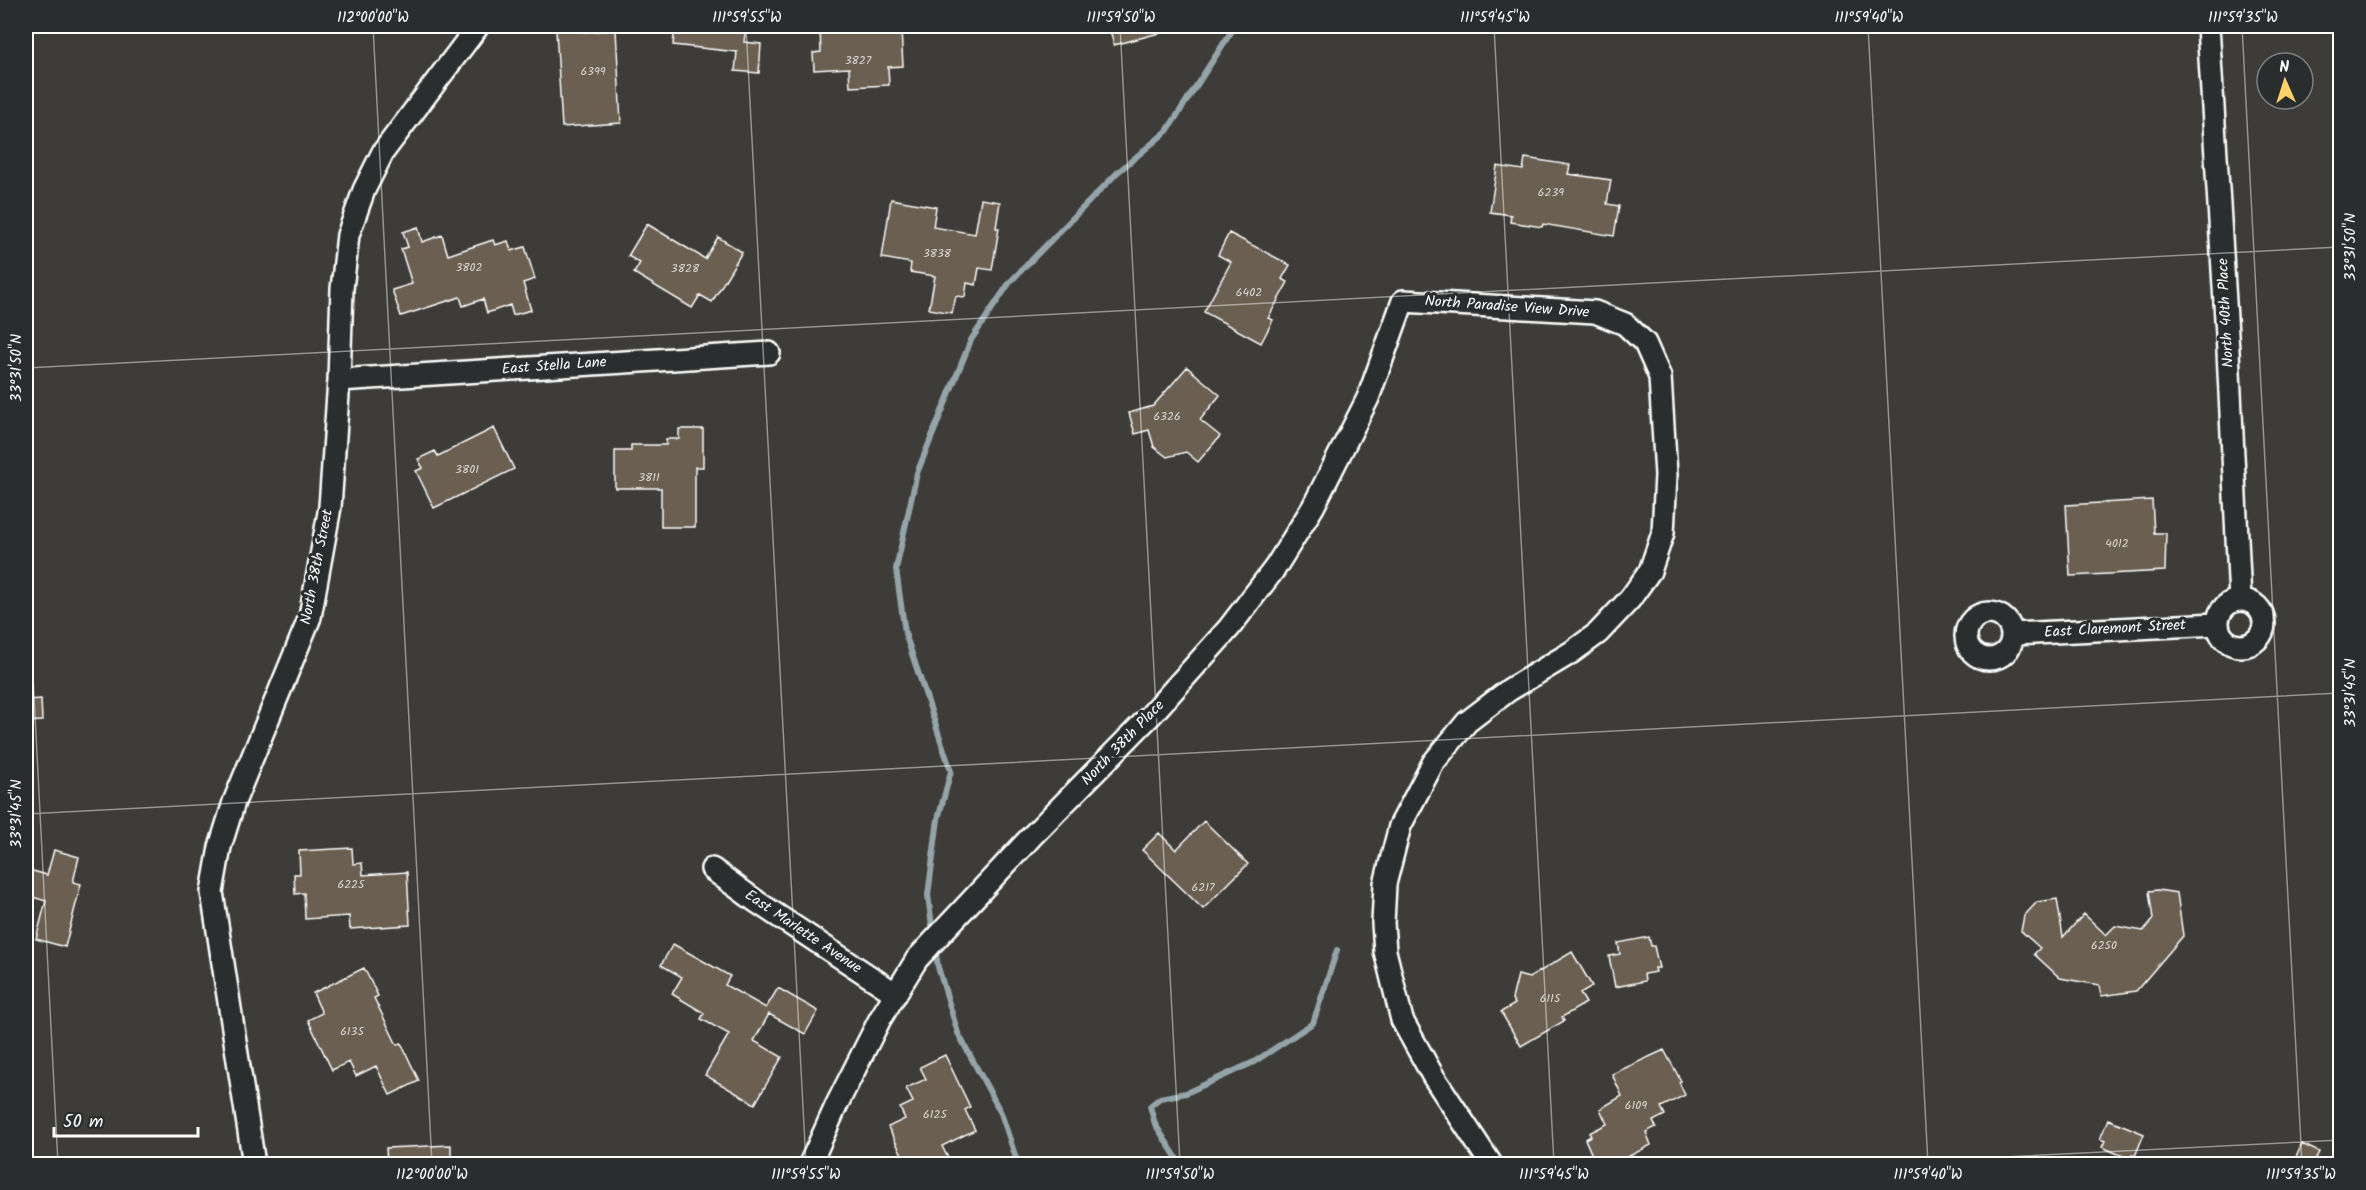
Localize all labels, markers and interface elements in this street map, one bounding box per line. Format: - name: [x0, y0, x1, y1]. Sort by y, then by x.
- text: 112°00'00"W: [337, 6, 409, 30]
- text: 111°59'55"W: [712, 6, 782, 30]
- text: 111°59'50"W: [1086, 6, 1156, 30]
- text: 111°59'45"W: [1460, 6, 1530, 30]
- text: 111°59'40"W: [1834, 6, 1904, 30]
- text: 111°59'35"W: [2208, 6, 2278, 30]
- house number: 3827: [845, 51, 872, 70]
- north arrow: [2255, 51, 2315, 111]
- text: N: [2279, 55, 2290, 80]
- house number: 6399: [580, 62, 606, 81]
- house number: 6239: [1538, 183, 1564, 202]
- text: 33°31'50"N: [2339, 213, 2363, 281]
- house number: 3838: [923, 244, 952, 263]
- street label: North 40th Place: [2211, 257, 2241, 368]
- house number: 3802: [455, 258, 483, 277]
- house number: 3828: [671, 259, 700, 278]
- house number: 6402: [1236, 283, 1262, 302]
- street label: North Paradise View Drive: [1424, 289, 1590, 325]
- text: 33°31'50"N: [5, 334, 29, 402]
- street label: East Stella Lane: [501, 350, 607, 382]
- house number: 6326: [1153, 407, 1181, 426]
- house number: 3801: [455, 460, 479, 479]
- house number: 3811: [638, 468, 660, 487]
- street label: North 38th Street: [294, 507, 340, 627]
- house number: 4012: [2105, 534, 2129, 553]
- street label: East Claremont Street: [2043, 613, 2187, 645]
- text: 33°31'45"N: [2339, 658, 2363, 728]
- street label: North 38th Place: [1076, 694, 1171, 791]
- text: 33°31'45"N: [5, 779, 29, 849]
- house number: 6225: [337, 875, 366, 894]
- house number: 6217: [1192, 878, 1215, 897]
- street label: East Marlette Avenue: [740, 884, 867, 980]
- house number: 6250: [2091, 936, 2117, 955]
- house number: 6115: [1540, 989, 1562, 1008]
- house number: 6135: [340, 1022, 365, 1041]
- house number: 6109: [1625, 1096, 1647, 1115]
- scale bar: [54, 1100, 198, 1138]
- house number: 6125: [923, 1105, 948, 1124]
- text: 50 m: [63, 1108, 103, 1137]
- text: 112°00'00"W: [396, 1163, 468, 1187]
- text: 111°59'55"W: [771, 1163, 841, 1187]
- text: 111°59'50"W: [1145, 1163, 1215, 1187]
- text: 111°59'45"W: [1519, 1163, 1589, 1187]
- text: 111°59'40"W: [1893, 1163, 1963, 1187]
- text: 111°59'35"W: [2266, 1163, 2336, 1187]

